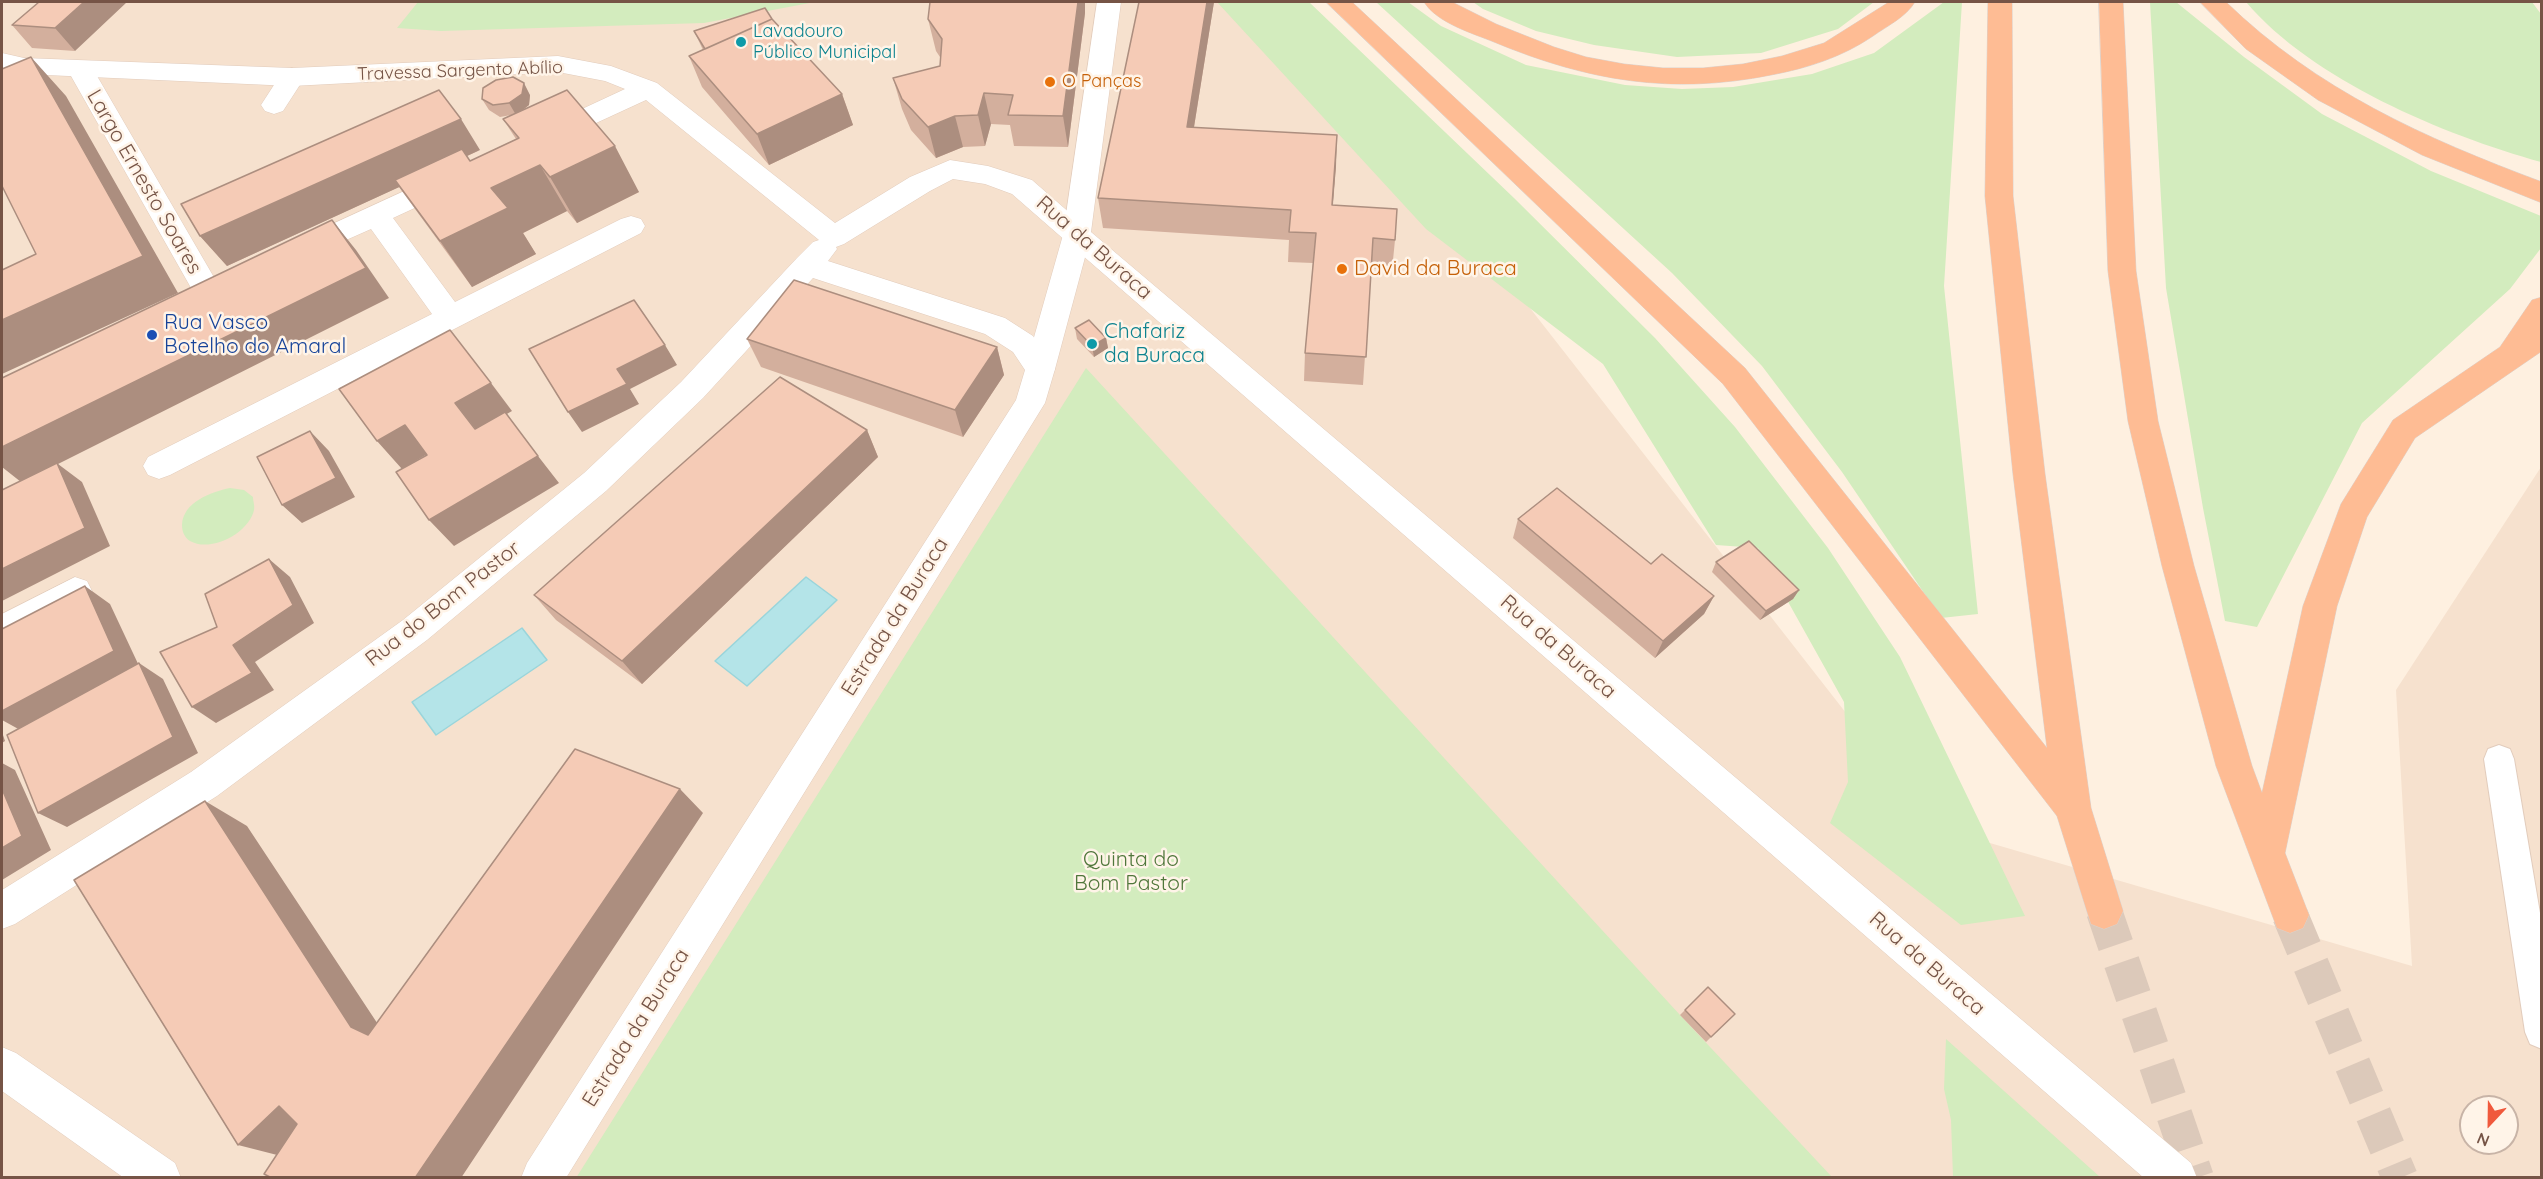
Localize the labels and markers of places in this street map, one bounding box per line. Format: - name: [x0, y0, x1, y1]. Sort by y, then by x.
- place label: Lavadouro Público Municipal: [753, 21, 896, 63]
- marker: Lavadouro Público Municipal: [734, 35, 748, 49]
- place label: O Panças: [1062, 71, 1141, 93]
- marker: O Panças: [1043, 75, 1057, 89]
- place label: David da Buraca: [1354, 256, 1517, 282]
- marker: David da Buraca: [1335, 262, 1349, 276]
- place label: Rua Vasco Botelho do Amaral: [164, 310, 346, 360]
- place label: Chafariz da Buraca: [1104, 319, 1205, 369]
- marker: Rua Vasco Botelho do Amaral: [145, 328, 159, 342]
- marker: Chafariz da Buraca: [1085, 337, 1099, 351]

